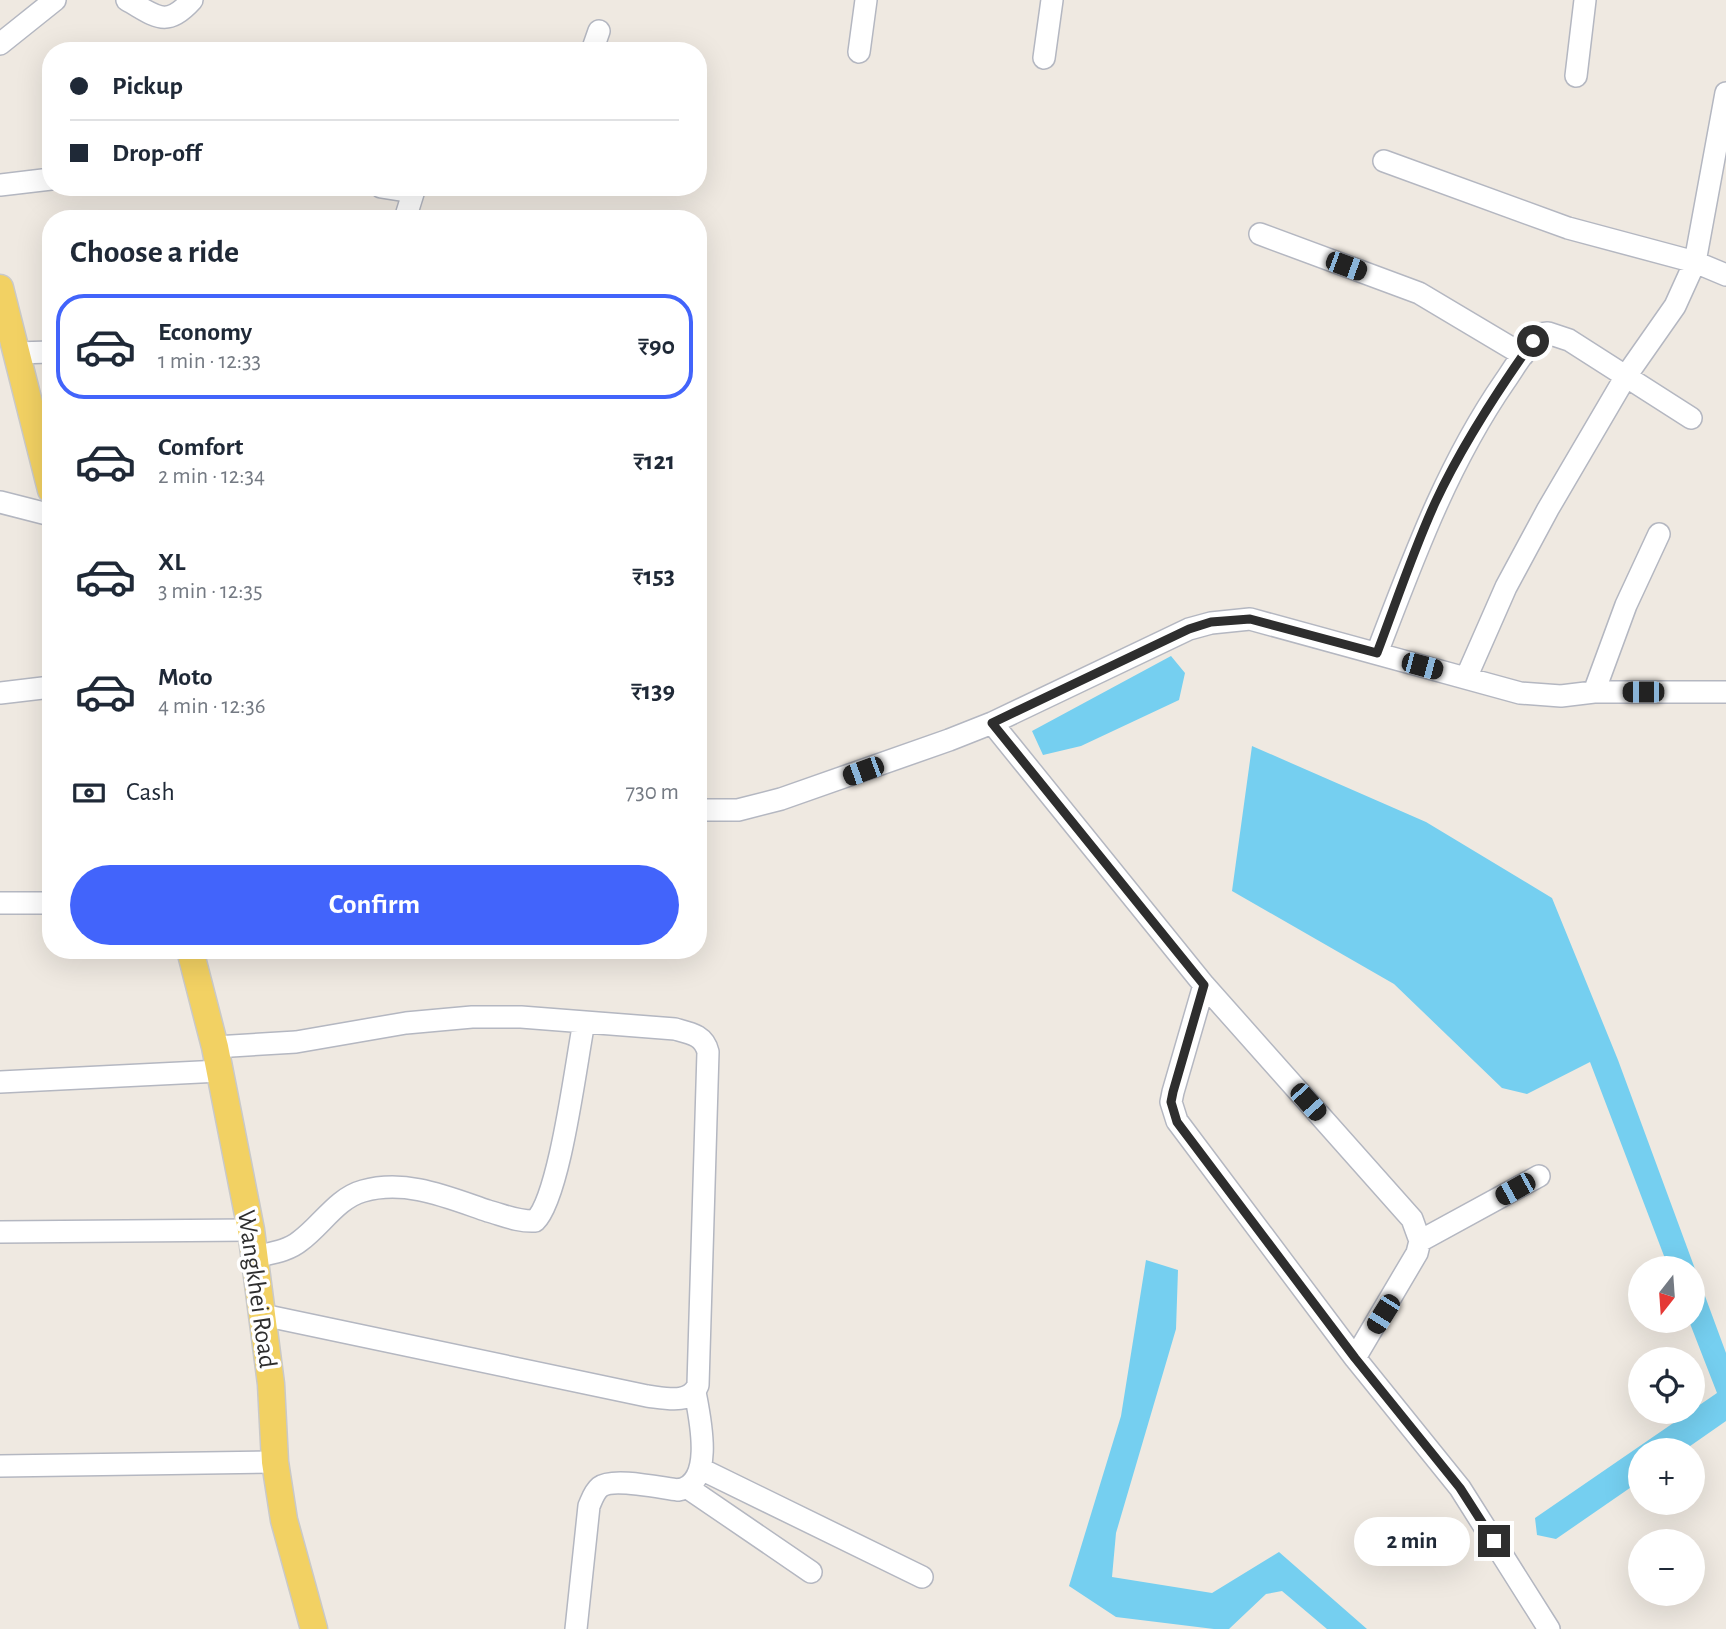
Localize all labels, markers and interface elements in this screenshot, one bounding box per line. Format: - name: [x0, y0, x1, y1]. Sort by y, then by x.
- text: Pickup: [112, 73, 183, 99]
- text: Drop-off: [112, 140, 201, 166]
- text: Choose a ride: [70, 236, 239, 268]
- car: [1323, 249, 1370, 283]
- icon: car: [74, 315, 137, 378]
- text: Economy: [158, 319, 252, 345]
- route start: [1517, 325, 1549, 357]
- text: ₹90: [638, 333, 675, 359]
- text: 1 min · 12:33: [158, 350, 261, 373]
- icon: car: [74, 430, 137, 493]
- text: Comfort: [158, 434, 243, 460]
- text: ₹121: [633, 448, 675, 474]
- text: 2 min · 12:34: [158, 465, 265, 488]
- icon: car: [74, 545, 137, 608]
- text: XL: [158, 549, 185, 575]
- text: ₹153: [632, 563, 675, 589]
- text: 3 min · 12:35: [158, 580, 263, 603]
- car: [1399, 650, 1446, 682]
- icon: car: [74, 660, 137, 723]
- text: Moto: [158, 664, 213, 690]
- text: ₹139: [631, 678, 675, 704]
- car: [1623, 682, 1665, 703]
- text: 4 min · 12:36: [158, 695, 265, 718]
- car: [840, 754, 887, 788]
- icon: cash: [70, 774, 108, 812]
- text: Cash: [126, 779, 175, 805]
- text: 730 m: [626, 781, 679, 804]
- button: Confirm: [70, 865, 679, 945]
- car: [1287, 1079, 1330, 1125]
- car: [1492, 1170, 1539, 1208]
- street label: Wangkhei Road: [233, 1208, 281, 1370]
- north arrow: [1628, 1256, 1704, 1334]
- map controls: [1628, 1256, 1705, 1606]
- car: [1363, 1291, 1404, 1337]
- button: locate: [1628, 1347, 1705, 1424]
- button: +: [1628, 1438, 1705, 1515]
- callout: 2 min: [1354, 1516, 1470, 1566]
- route end: [1478, 1525, 1510, 1557]
- button: −: [1628, 1529, 1705, 1606]
- text: 2 min: [1386, 1530, 1438, 1553]

